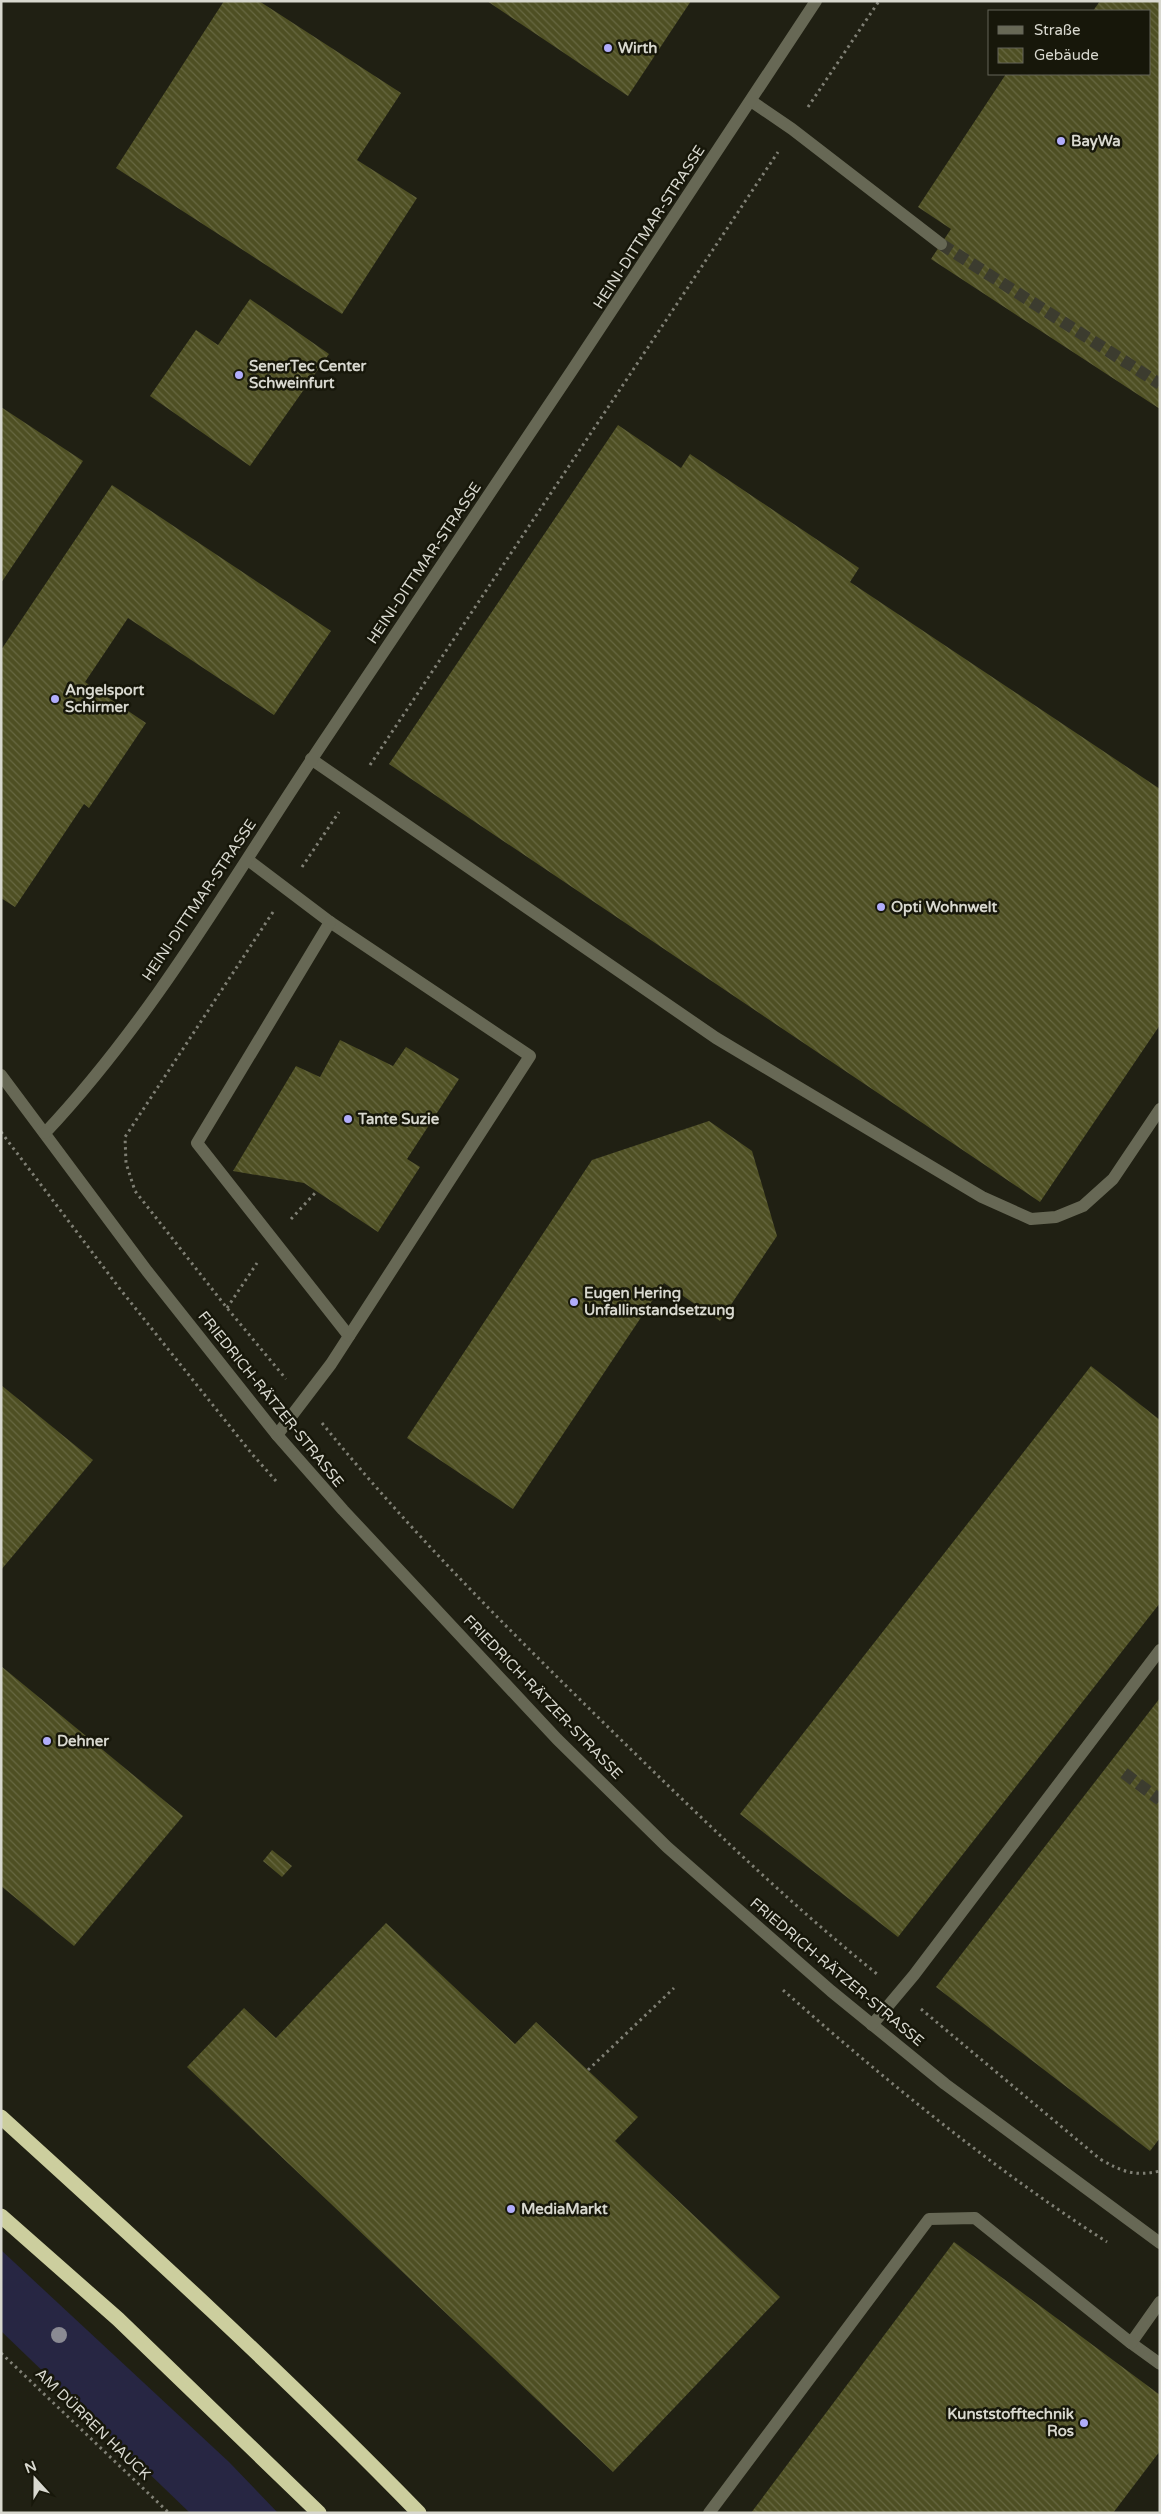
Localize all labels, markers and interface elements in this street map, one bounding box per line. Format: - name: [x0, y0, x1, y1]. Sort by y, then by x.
- legend: [988, 10, 1151, 75]
- text: Straße: [1034, 21, 1080, 39]
- place label: Wirth: [618, 39, 657, 57]
- marker: Wirth: [602, 42, 614, 54]
- text: Gebäude: [1034, 46, 1099, 64]
- place label: BayWa: [1071, 132, 1121, 151]
- marker: BayWa: [1055, 135, 1067, 147]
- street label: HEINI-DITTMAR-STRASSE: [589, 142, 709, 312]
- place label: SenerTec Center Schweinfurt: [249, 357, 366, 392]
- marker: SenerTec Center Schweinfurt: [233, 369, 245, 381]
- street label: HEINI-DITTMAR-STRASSE: [363, 479, 485, 647]
- place label: Angelsport Schirmer: [65, 681, 144, 716]
- marker: Angelsport Schirmer: [49, 693, 61, 705]
- street label: HEINI-DITTMAR-STRASSE: [138, 816, 260, 984]
- place label: Opti Wohnwelt: [891, 898, 998, 917]
- marker: Opti Wohnwelt: [875, 901, 887, 913]
- place label: Tante Suzie: [357, 1110, 440, 1128]
- marker: Tante Suzie: [342, 1113, 354, 1125]
- place label: Eugen Hering Unfallinstandsetzung: [584, 1284, 735, 1320]
- marker: Eugen Hering Unfallinstandsetzung: [568, 1296, 580, 1308]
- street label: FRIEDRICH-RÄTZER-STRASSE: [194, 1307, 348, 1491]
- street label: FRIEDRICH-RÄTZER-STRASSE: [460, 1611, 626, 1783]
- place label: Dehner: [57, 1732, 109, 1750]
- marker: Dehner: [41, 1735, 53, 1747]
- street label: FRIEDRICH-RÄTZER-STRASSE: [746, 1894, 928, 2050]
- place label: MediaMarkt: [521, 2200, 608, 2218]
- marker: MediaMarkt: [505, 2203, 517, 2215]
- street label: AM DÜRREN HAUCK: [32, 2364, 154, 2484]
- place label: Kunststofftechnik Ros: [947, 2405, 1074, 2440]
- marker: Kunststofftechnik Ros: [1078, 2417, 1090, 2429]
- north arrow: [10, 2454, 60, 2504]

